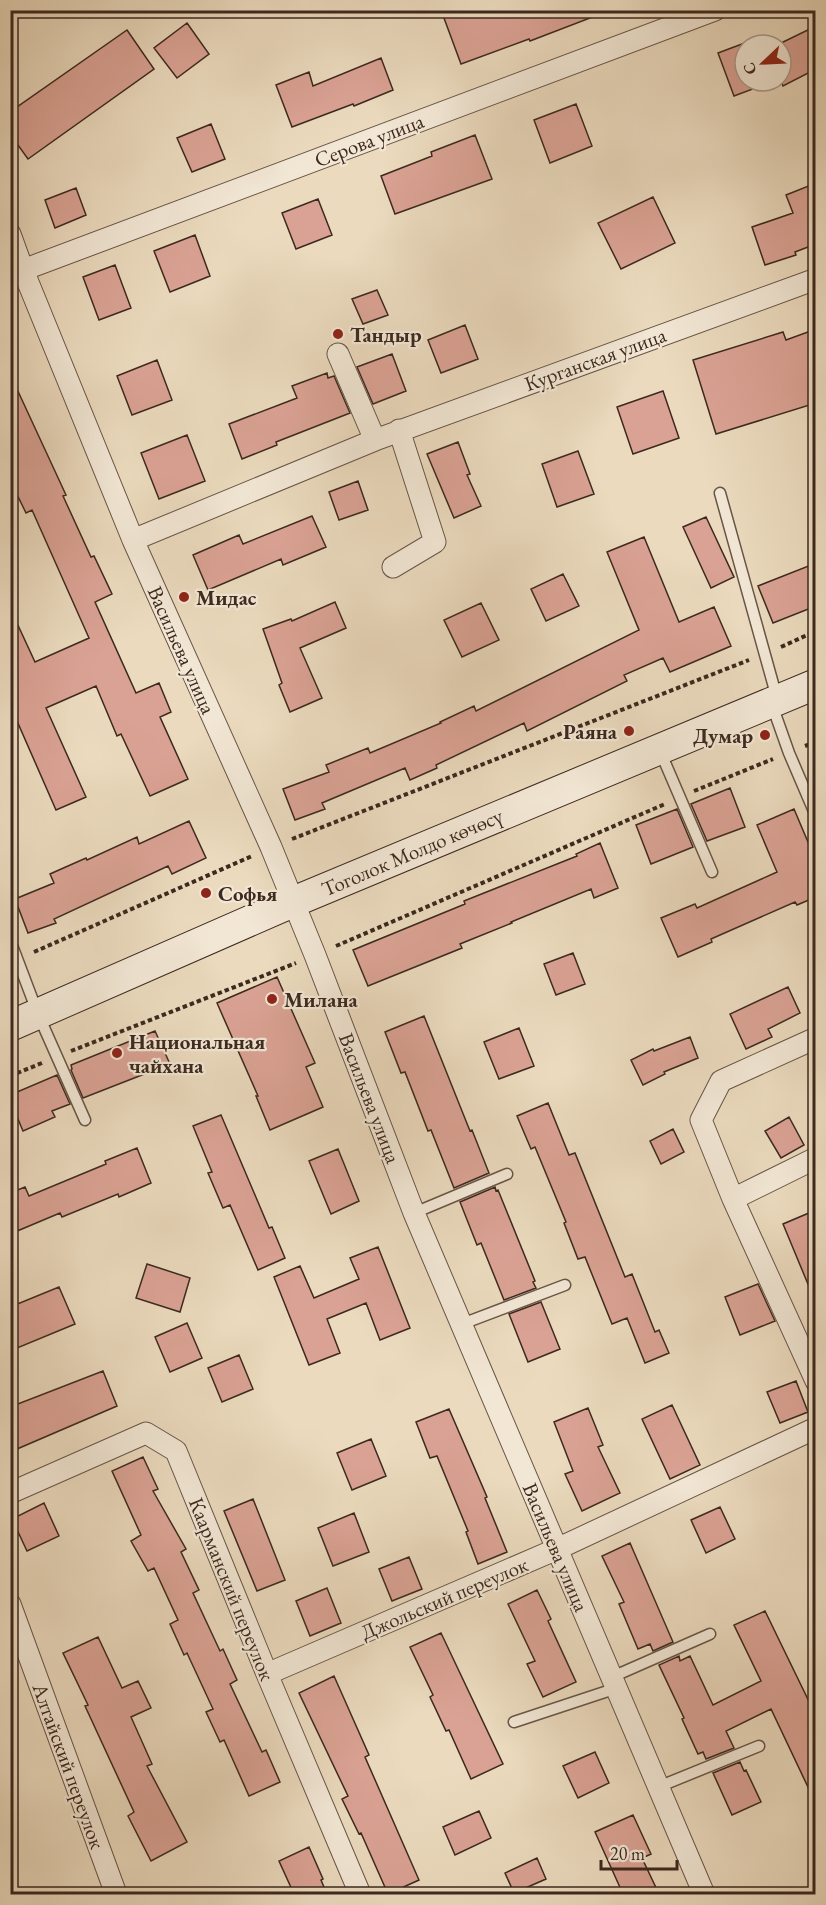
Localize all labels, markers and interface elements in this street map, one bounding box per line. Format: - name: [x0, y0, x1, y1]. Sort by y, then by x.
- north arrow: [733, 33, 793, 93]
- text: С: [738, 59, 762, 78]
- street label: Серова улица: [311, 107, 428, 173]
- place label: Тандыр: [350, 321, 422, 348]
- street label: Курганская улица: [520, 321, 670, 397]
- marker: Тандыр: [331, 327, 345, 341]
- street label: Васильева улица: [142, 582, 223, 719]
- place label: Мидас: [196, 584, 257, 611]
- marker: Мидас: [177, 590, 191, 604]
- place label: Раяна: [563, 718, 618, 745]
- place label: Думар: [693, 722, 753, 749]
- marker: Раяна: [622, 724, 636, 738]
- marker: Думар: [758, 728, 772, 742]
- street label: Тоголок Молдо көчөсү: [317, 801, 507, 902]
- place label: Софья: [218, 880, 277, 907]
- marker: Софья: [199, 886, 213, 900]
- place label: Милана: [284, 986, 359, 1013]
- marker: Милана: [265, 992, 279, 1006]
- place label: Национальная чайхана: [129, 1028, 265, 1079]
- street label: Васильева улица: [333, 1029, 407, 1168]
- marker: Национальная чайхана: [110, 1046, 124, 1060]
- street label: Васильева улица: [517, 1479, 595, 1616]
- street label: Каарманский переулок: [183, 1493, 281, 1685]
- street label: Джольский переулок: [356, 1551, 532, 1645]
- street label: Алтайский переулок: [26, 1678, 112, 1853]
- scale bar: [601, 1833, 678, 1871]
- text: 20 m: [610, 1842, 645, 1865]

